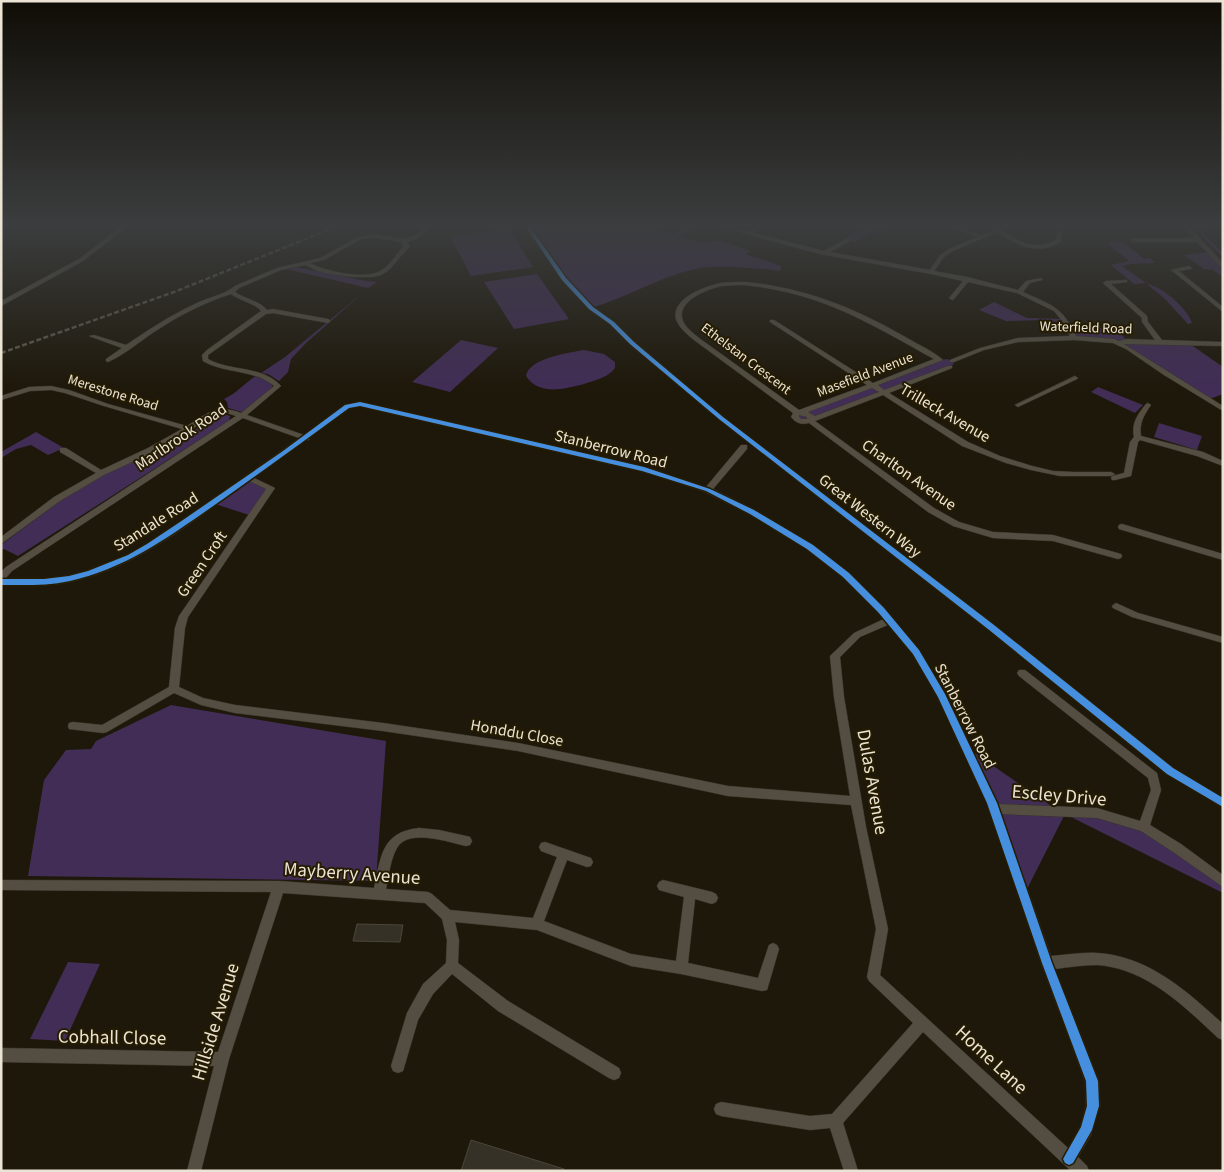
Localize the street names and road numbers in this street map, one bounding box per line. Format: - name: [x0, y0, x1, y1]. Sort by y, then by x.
- street label: Waterfield Road: [1039, 316, 1133, 340]
- street label: Ethelstan Crescent: [697, 318, 796, 400]
- street label: Masefield Avenue: [814, 347, 916, 403]
- street label: Merestone Road: [65, 370, 161, 416]
- street label: Trilleck Avenue: [896, 378, 994, 448]
- street label: Marlbrook Road: [131, 398, 231, 476]
- street label: Stanberrow Road: [552, 424, 670, 474]
- street label: Charlton Avenue: [857, 434, 961, 516]
- street label: Great Western Way: [814, 469, 926, 563]
- street label: Standale Road: [109, 487, 203, 557]
- street label: Green Croft: [172, 526, 233, 602]
- street label: Stanberrow Road: [929, 660, 1001, 772]
- street label: Honddu Close: [469, 714, 565, 752]
- street label: Dulas Avenue: [849, 727, 895, 837]
- street label: Escley Drive: [1011, 778, 1107, 814]
- street label: Mayberry Avenue: [283, 856, 421, 892]
- street label: Hillside Avenue: [185, 960, 247, 1084]
- street label: Home Lane: [949, 1019, 1033, 1101]
- street label: Cobhall Close: [58, 1024, 166, 1052]

